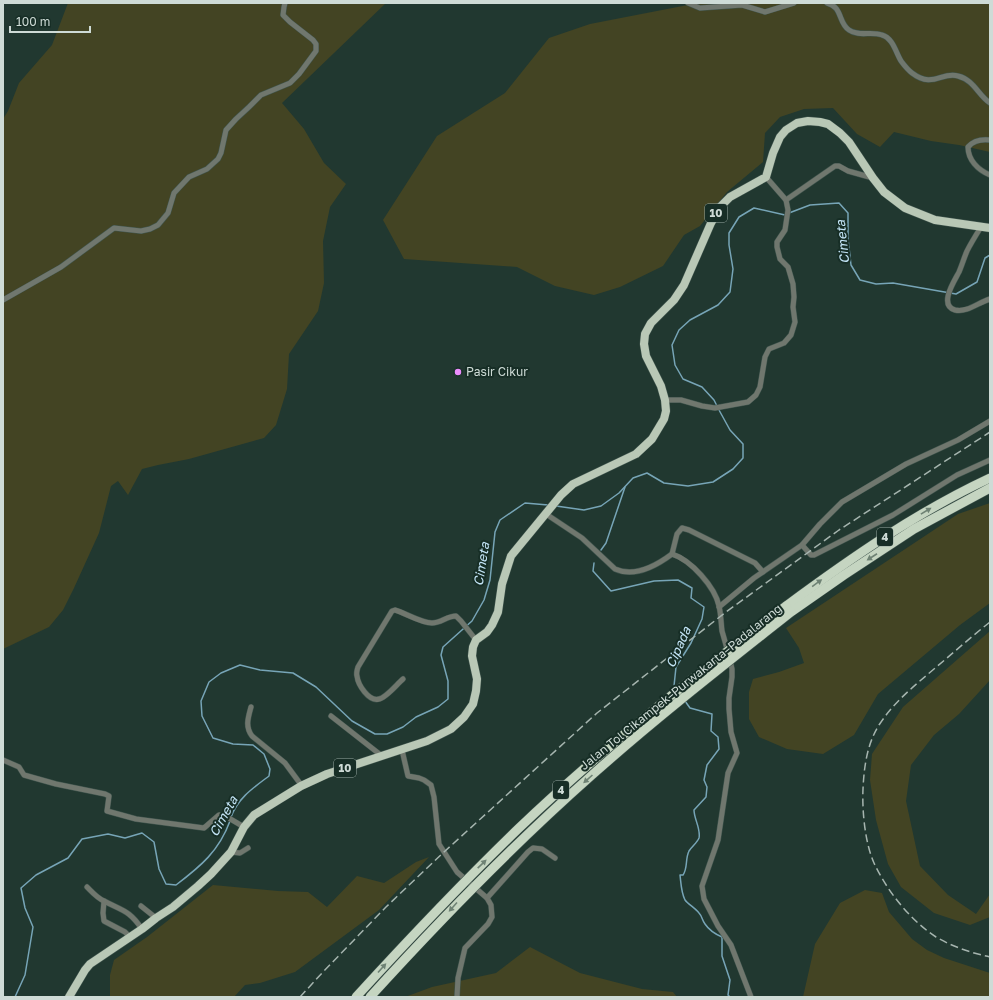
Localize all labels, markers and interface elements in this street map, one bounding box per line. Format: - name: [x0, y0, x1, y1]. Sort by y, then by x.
- scale bar: [10, 8, 90, 34]
- text: 100 m: [16, 14, 50, 29]
- road number: 10: [705, 204, 727, 222]
- water label: Cimeta: [832, 219, 852, 265]
- place label: Pasir Cikur: [466, 364, 528, 379]
- marker: Pasir Cikur: [453, 367, 463, 377]
- one-way arrow: [920, 508, 932, 515]
- road number: 4: [877, 528, 893, 546]
- water label: Cimeta: [470, 540, 492, 587]
- one-way arrow: [867, 553, 877, 561]
- one-way arrow: [812, 579, 823, 587]
- street label: Jalan Tol Cikampek–Purwakarta–Padalarang: [577, 600, 785, 773]
- water label: Cipada: [662, 624, 694, 670]
- road number: 10: [334, 759, 356, 777]
- one-way arrow: [582, 774, 593, 783]
- road number: 4: [553, 781, 569, 799]
- water label: Cimeta: [205, 792, 241, 839]
- one-way arrow: [477, 859, 487, 869]
- one-way arrow: [449, 902, 458, 913]
- one-way arrow: [378, 963, 387, 973]

